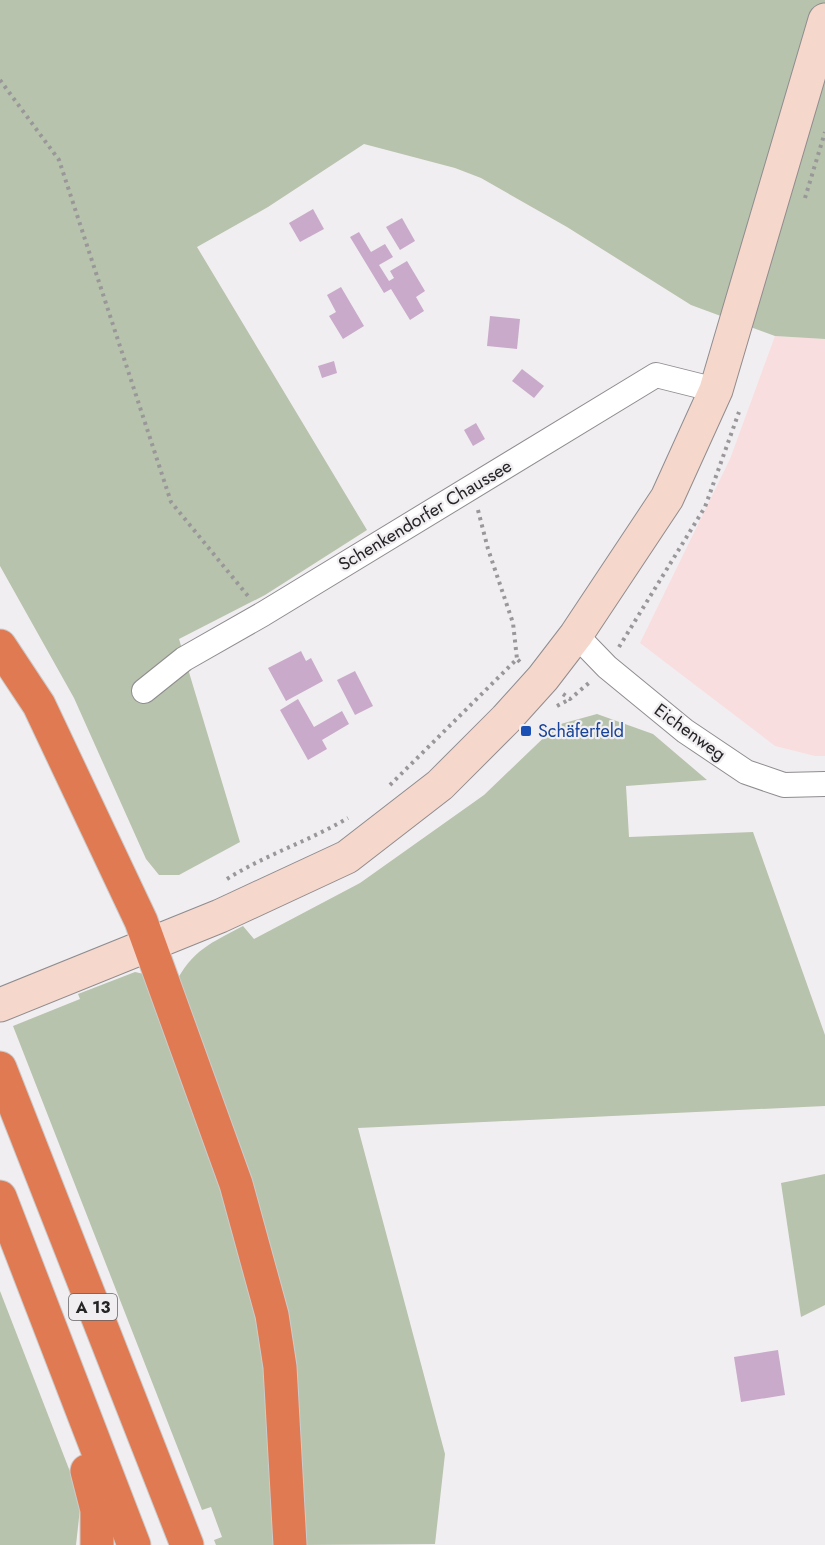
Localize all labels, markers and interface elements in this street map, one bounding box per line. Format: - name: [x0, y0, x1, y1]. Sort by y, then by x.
- street label: Schenkendorfer Chaussee: [333, 453, 517, 577]
- street label: Eichenweg: [649, 697, 731, 767]
- place label: Schäferfeld: [538, 718, 624, 744]
- marker: Schäferfeld: [519, 724, 533, 738]
- road number: A 13: [69, 1294, 117, 1320]

